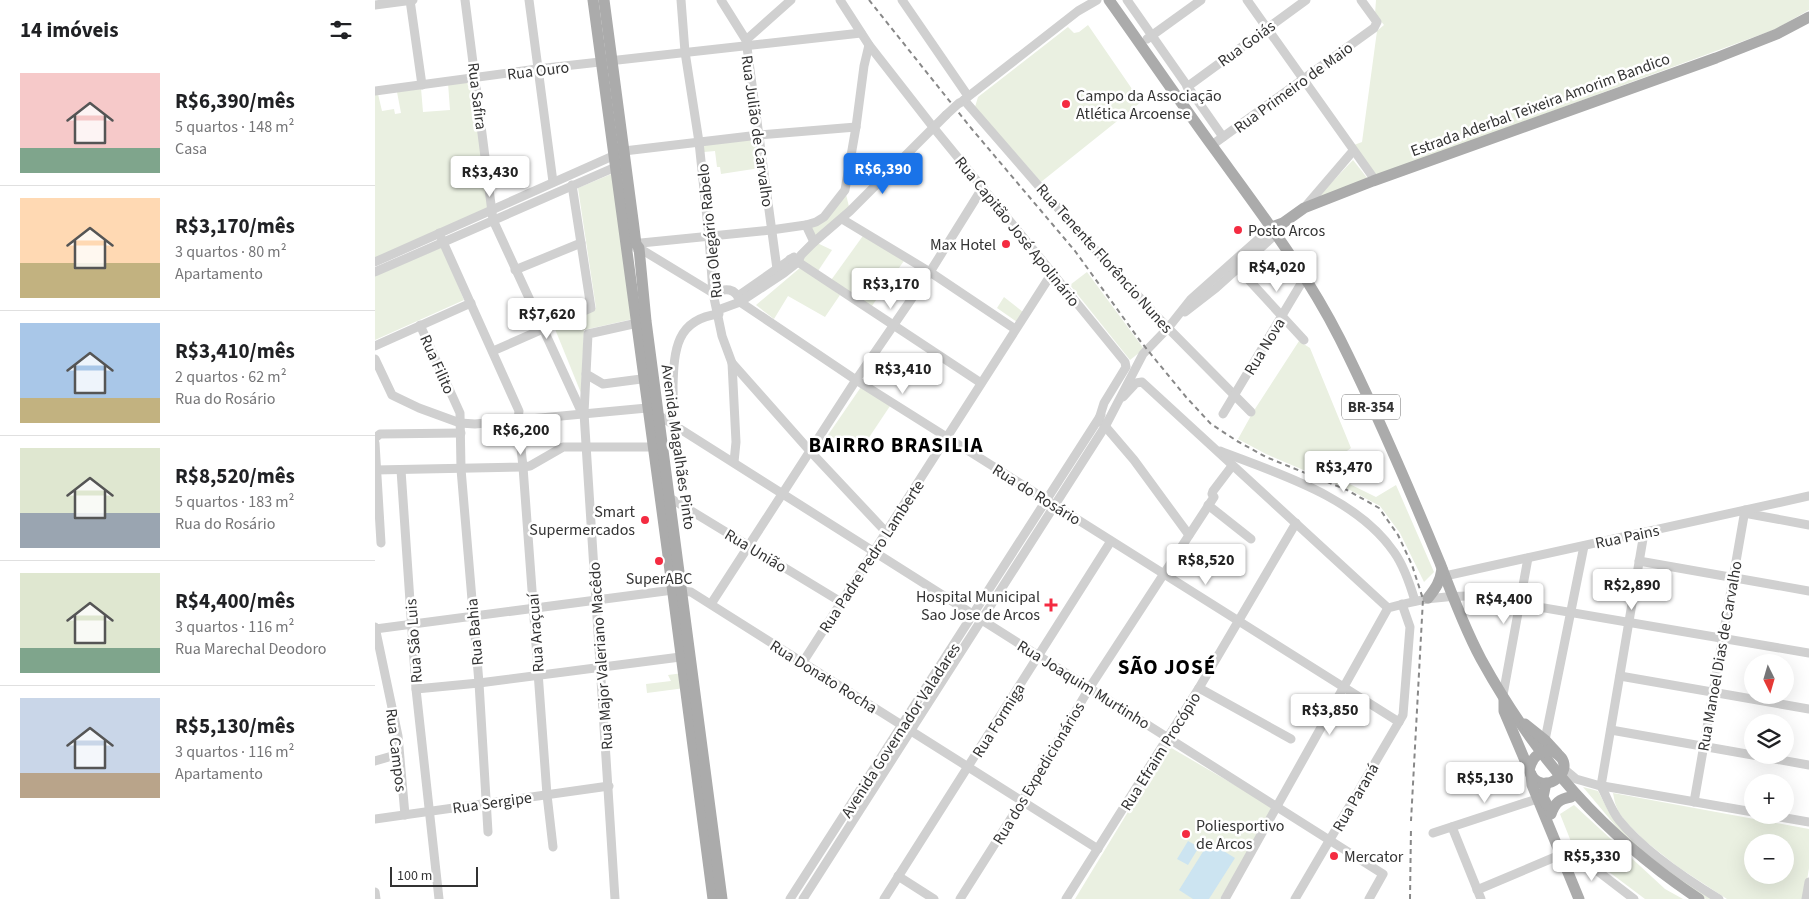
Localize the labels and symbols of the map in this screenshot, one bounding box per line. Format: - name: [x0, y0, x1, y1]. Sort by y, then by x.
- street label: Rua Goiás: [1213, 15, 1280, 72]
- street label: Rua Primeiro de Maio: [1230, 37, 1358, 139]
- street label: Estrada Aderbal Teixeira Amorim Bandico: [1408, 48, 1673, 162]
- street label: Rua Julião de Carvalho: [735, 54, 779, 209]
- street label: Rua Ouro: [506, 56, 570, 86]
- street label: Rua Safira: [462, 61, 492, 131]
- place label: Campo da Associação Atlética Arcoense: [1076, 85, 1222, 125]
- marker: Campo da Associação Atlética Arcoense: [1060, 98, 1072, 110]
- pin: R$6,390: [837, 152, 929, 195]
- street label: Rua Capitão José Apolinário: [950, 152, 1085, 311]
- pin: R$3,430: [444, 156, 536, 198]
- street label: Rua Olegário Rabelo: [692, 162, 728, 299]
- street label: Rua Tenente Florêncio Nunes: [1031, 179, 1178, 339]
- place label: Posto Arcos: [1248, 220, 1325, 242]
- marker: Posto Arcos: [1232, 224, 1244, 236]
- place label: Max Hotel: [930, 234, 996, 256]
- marker: Max Hotel: [1000, 238, 1012, 250]
- pin: R$4,020: [1231, 250, 1323, 293]
- pin: R$3,170: [845, 268, 937, 310]
- pin: R$7,620: [501, 298, 593, 340]
- street label: Rua Nova: [1239, 314, 1291, 379]
- street label: Rua Filito: [414, 331, 460, 398]
- pin: R$3,410: [857, 352, 949, 395]
- street label: Avenida Magalhães Pinto: [656, 363, 700, 531]
- road number: BR-354: [1342, 394, 1400, 420]
- pin: R$6,200: [475, 414, 567, 456]
- district label: BAIRRO BRASILIA: [808, 430, 984, 460]
- pin: R$3,470: [1298, 450, 1390, 493]
- street label: Rua do Rosário: [988, 459, 1085, 531]
- street label: Rua Padre Pedro Lamberte: [814, 476, 930, 637]
- place label: Smart Supermercados: [529, 501, 636, 541]
- marker: Smart Supermercados: [639, 514, 651, 526]
- street label: Rua Pains: [1593, 519, 1662, 554]
- street label: Rua União: [720, 524, 791, 578]
- pin: R$8,520: [1160, 544, 1252, 586]
- marker: SuperABC: [653, 555, 665, 567]
- street label: Rua Manoel Dias de Carvalho: [1692, 559, 1748, 753]
- street label: Rua Major Valeriano Macêdo: [583, 561, 619, 751]
- place label: SuperABC: [626, 568, 692, 590]
- pin: R$2,890: [1586, 568, 1678, 611]
- pin: R$4,400: [1458, 582, 1550, 625]
- place label: Hospital Municipal Sao Jose de Arcos: [916, 586, 1040, 626]
- street label: Rua Araçuaí: [522, 592, 550, 673]
- street label: Rua Bahia: [461, 597, 489, 666]
- street label: Rua São Luis: [400, 598, 428, 684]
- marker: Hospital Municipal Sao Jose de Arcos: [1044, 598, 1058, 612]
- street label: Rua Donato Rocha: [766, 635, 881, 719]
- street label: Rua Joaquim Murtinho: [1013, 635, 1154, 735]
- street label: Avenida Governador Valadares: [836, 639, 966, 822]
- district label: SÃO JOSÉ: [1118, 652, 1216, 682]
- north arrow: [1744, 654, 1794, 704]
- street label: Rua Formiga: [967, 679, 1030, 762]
- street label: Rua Efraim Procópio: [1115, 688, 1206, 815]
- pin: R$3,850: [1284, 694, 1376, 736]
- street label: Rua dos Expedicionários: [988, 698, 1090, 849]
- street label: Rua Campos: [380, 707, 412, 793]
- street label: Rua Paraná: [1327, 759, 1384, 836]
- pin: R$5,130: [1439, 762, 1531, 804]
- street label: Rua Sergipe: [451, 787, 533, 819]
- place label: Poliesportivo de Arcos: [1196, 815, 1285, 855]
- marker: Poliesportivo de Arcos: [1180, 828, 1192, 840]
- pin: R$5,330: [1546, 840, 1638, 882]
- place label: Mercator: [1344, 846, 1404, 868]
- marker: Mercator: [1328, 850, 1340, 862]
- scale bar: [390, 864, 477, 887]

